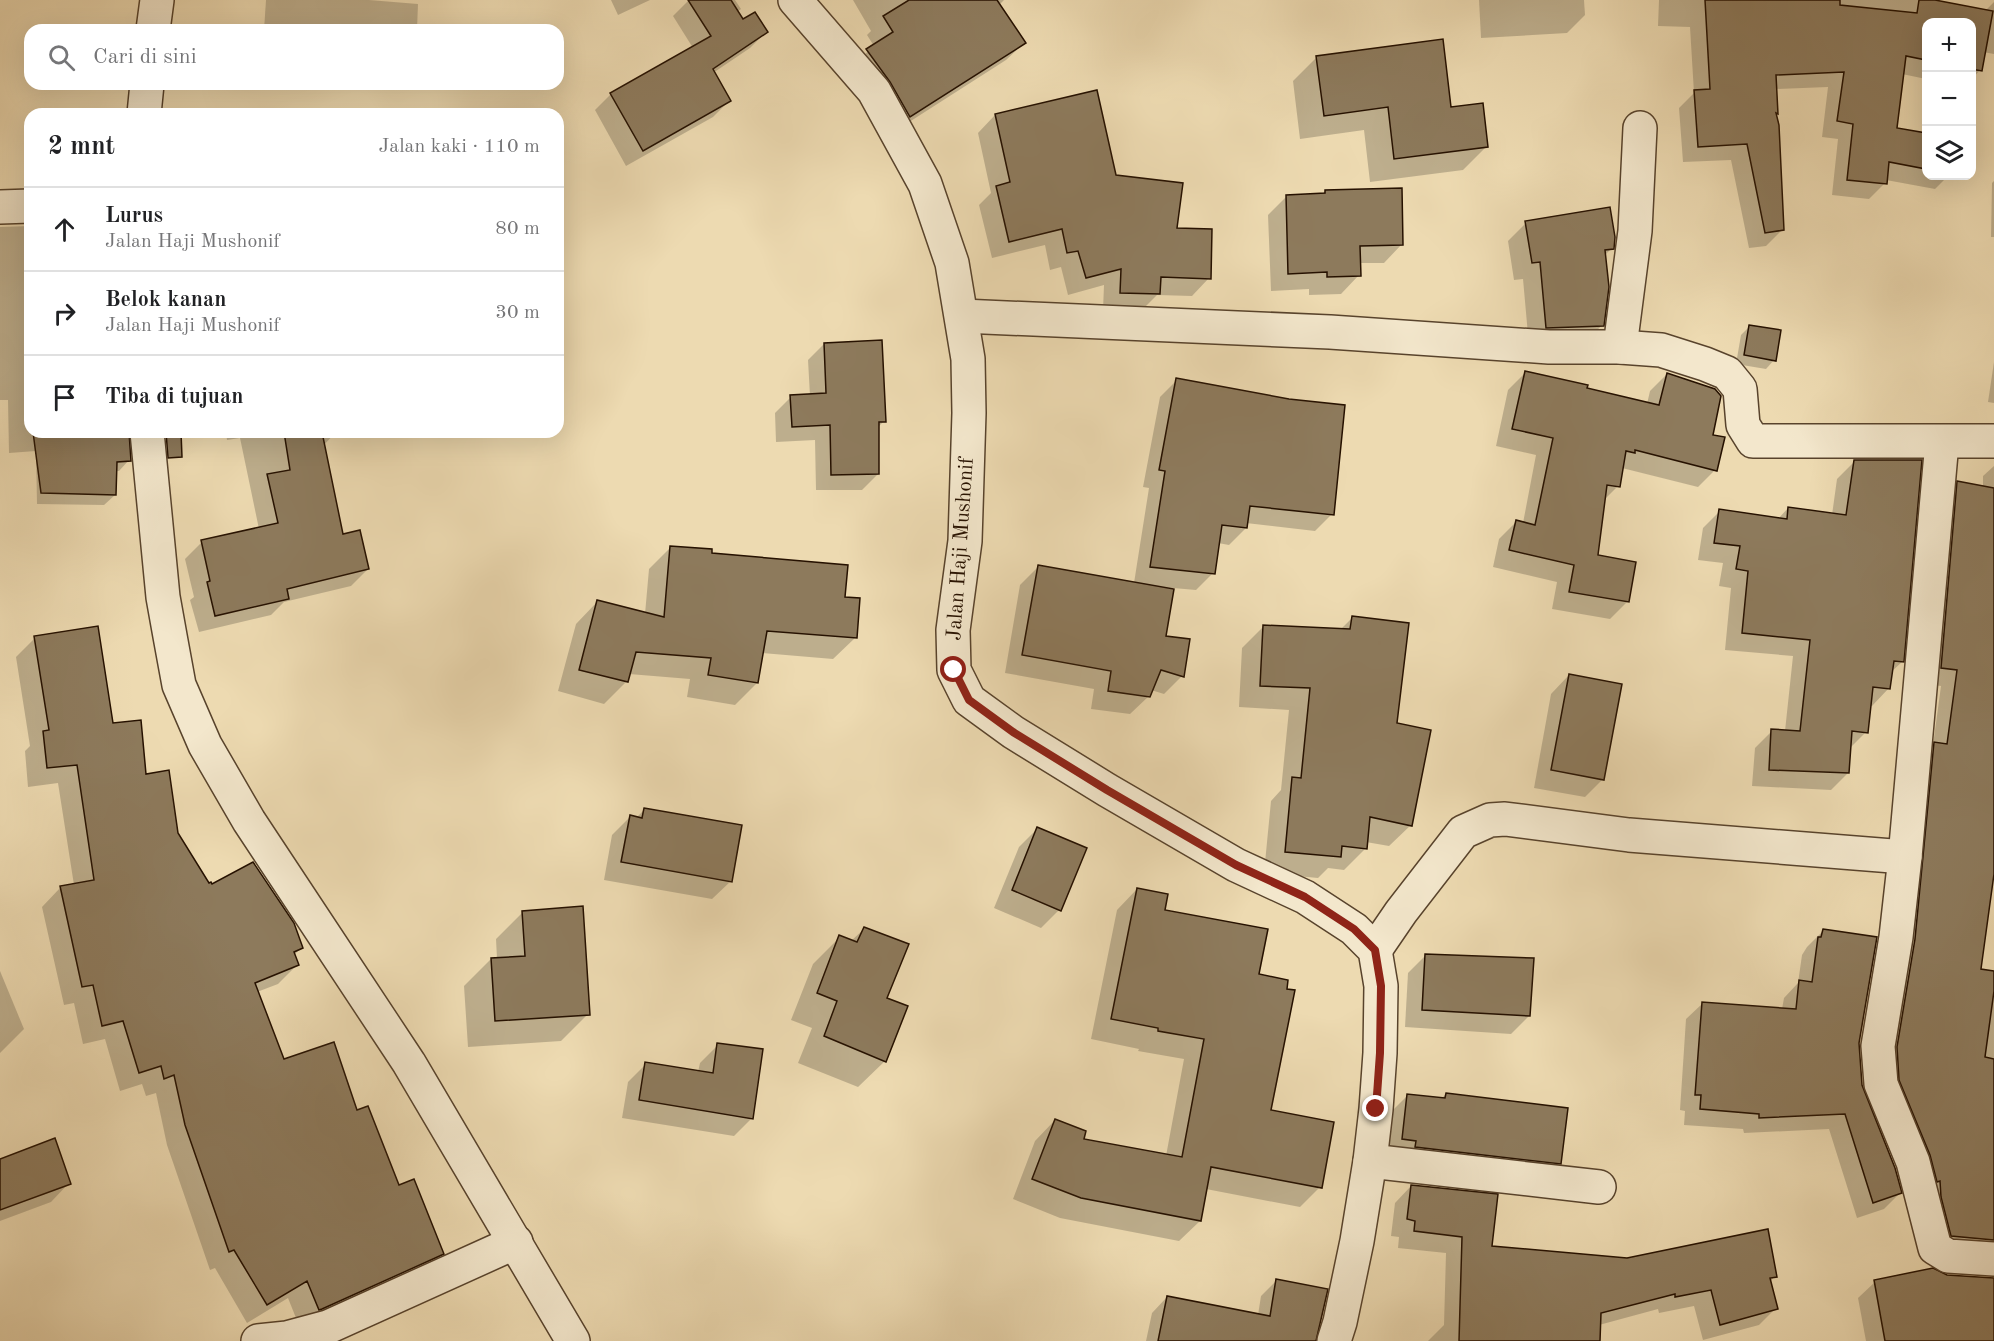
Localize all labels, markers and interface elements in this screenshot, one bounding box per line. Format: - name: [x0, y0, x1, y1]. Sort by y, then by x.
- map controls: [1922, 18, 1976, 180]
- button: +: [1922, 18, 1976, 72]
- search box: [24, 24, 564, 90]
- icon: search: [45, 41, 78, 74]
- text: Cari di sini: [93, 46, 197, 68]
- button: −: [1922, 72, 1976, 126]
- button: layers: [1922, 126, 1976, 180]
- text: 2 mnt: [48, 134, 115, 160]
- text: Jalan kaki · 110 m: [378, 137, 540, 157]
- text: Lurus: [105, 205, 163, 227]
- icon: ahead: [48, 213, 81, 246]
- text: 80 m: [495, 219, 540, 239]
- text: Jalan Haji Mushonif: [105, 232, 280, 252]
- text: Belok kanan: [105, 289, 227, 311]
- icon: right: [48, 297, 81, 330]
- text: 30 m: [495, 303, 540, 323]
- text: Jalan Haji Mushonif: [105, 316, 280, 336]
- icon: arrive: [48, 381, 81, 414]
- text: Tiba di tujuan: [105, 386, 243, 408]
- street label: Jalan Haji Mushonif: [944, 455, 978, 641]
- route start: [940, 656, 966, 682]
- route end: [1362, 1095, 1388, 1121]

